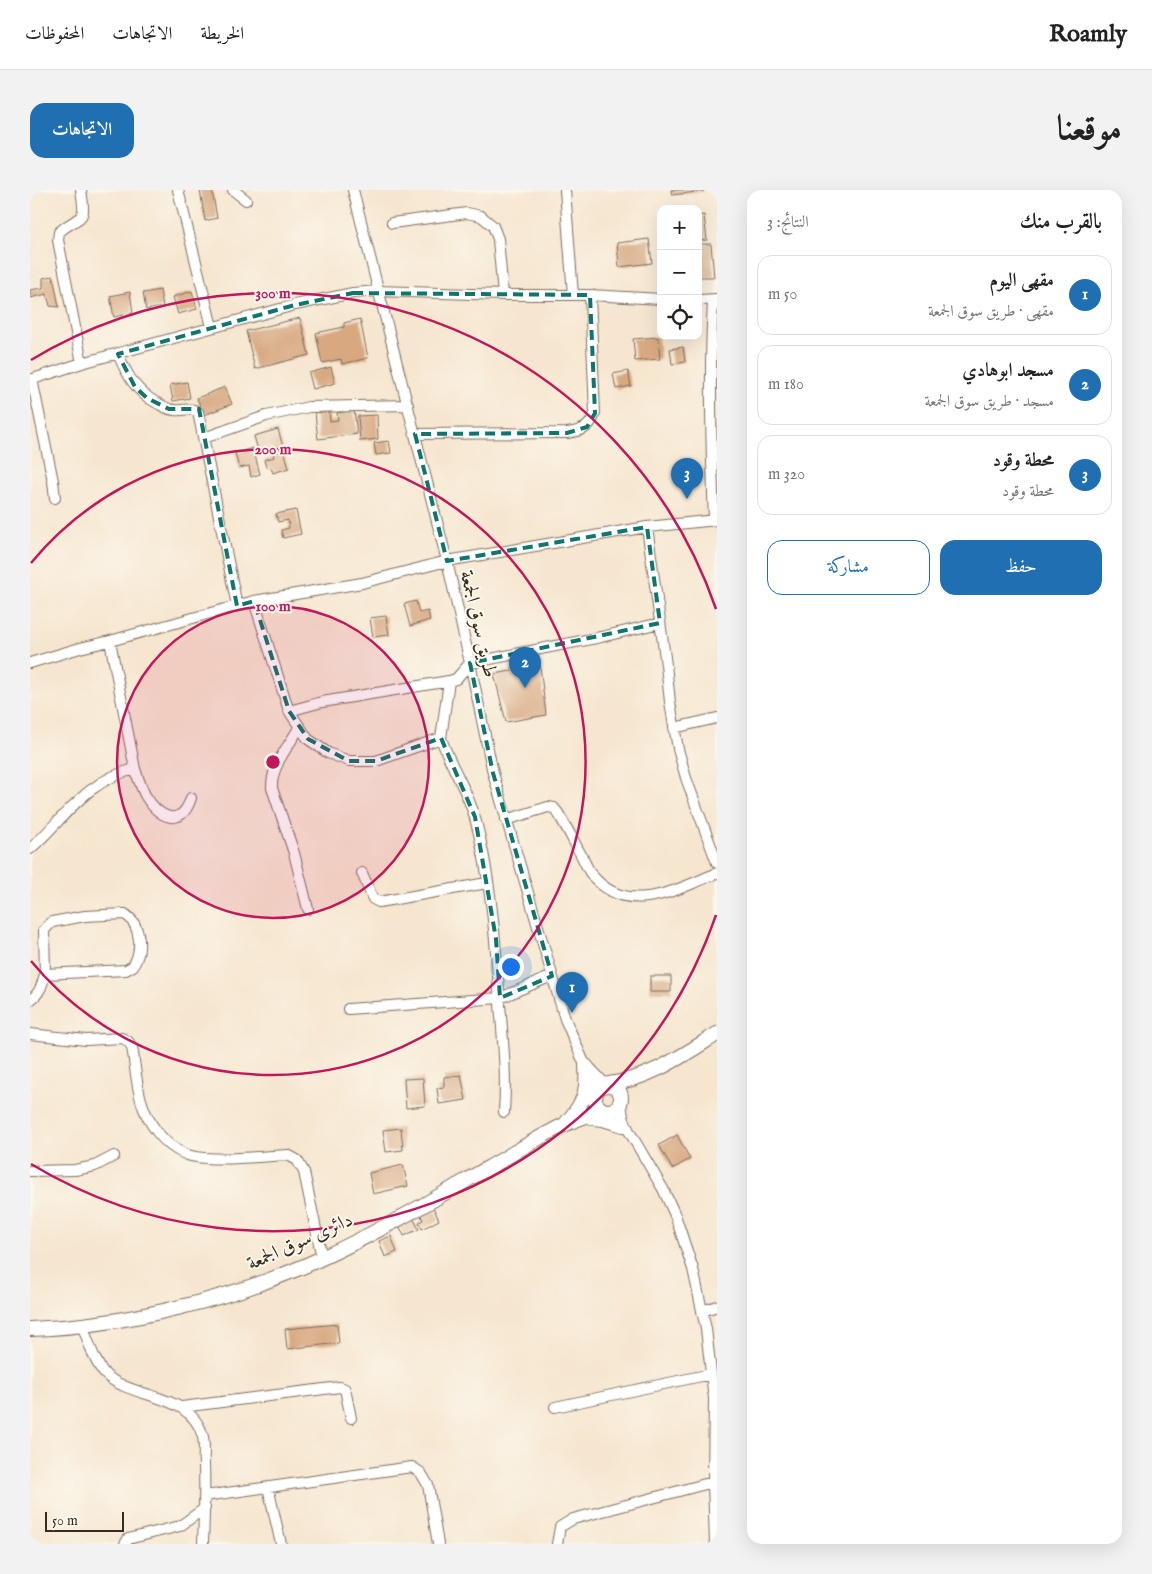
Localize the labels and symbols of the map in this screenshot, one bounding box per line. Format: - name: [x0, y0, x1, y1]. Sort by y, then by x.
- text: 300 m: [255, 284, 291, 303]
- text: 200 m: [255, 440, 292, 459]
- pin: 3: [671, 458, 703, 499]
- street label: طريق سوق الجمعة: [454, 568, 502, 680]
- text: 100 m: [255, 597, 291, 616]
- pin: 2: [509, 647, 541, 688]
- centre of rings: [264, 753, 282, 771]
- your location: [498, 954, 524, 980]
- pin: 1: [556, 972, 588, 1013]
- street label: دائرى سوق الجمعة: [243, 1208, 357, 1276]
- scale bar: [45, 1509, 124, 1532]

